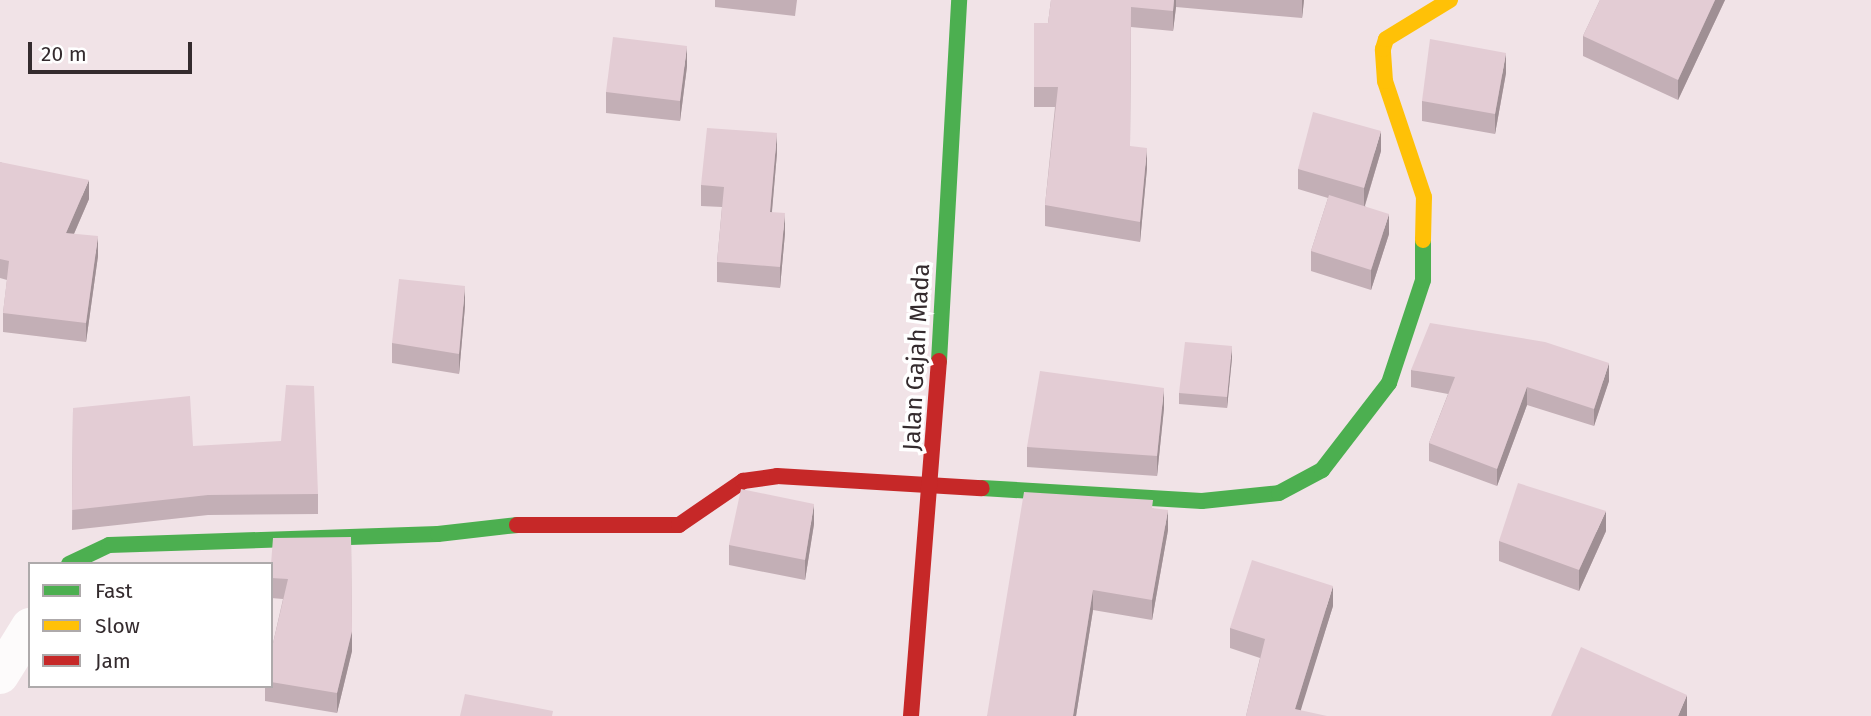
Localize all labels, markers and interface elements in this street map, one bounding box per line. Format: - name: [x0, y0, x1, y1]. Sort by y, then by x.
- scale bar: [32, 28, 196, 72]
- text: 20 m: [41, 41, 87, 67]
- street label: Jalan Gajah Mada: [898, 262, 936, 452]
- legend: [28, 562, 273, 688]
- text: Fast: [95, 578, 133, 604]
- text: Slow: [95, 613, 140, 639]
- text: Jam: [95, 648, 131, 674]

